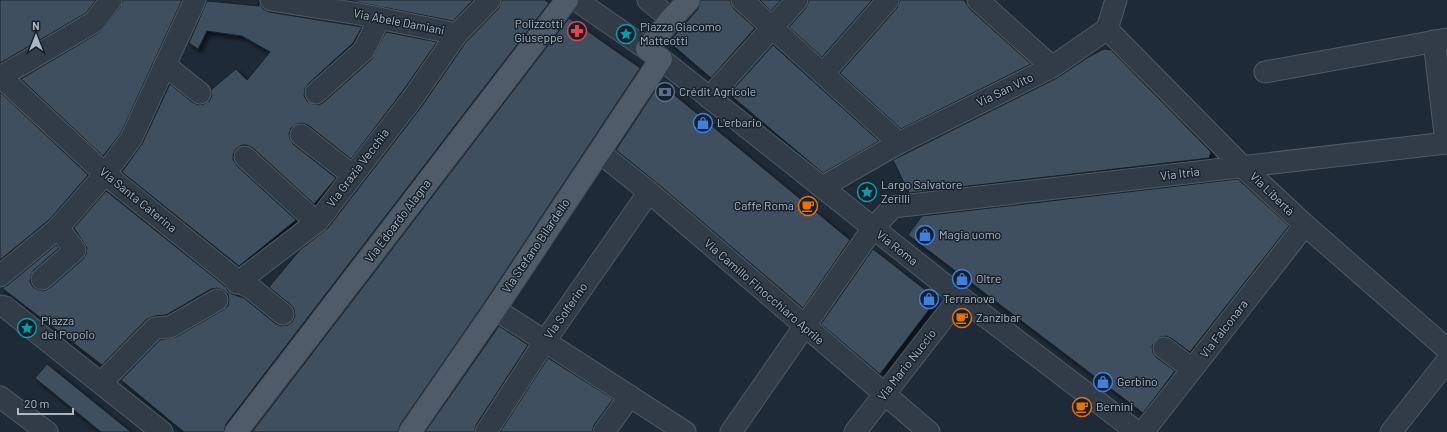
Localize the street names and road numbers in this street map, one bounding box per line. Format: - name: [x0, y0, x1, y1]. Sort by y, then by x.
- street label: Via Abele Damiani: [352, 5, 446, 37]
- street label: Via San Vito: [974, 69, 1035, 109]
- street label: Via Grazia Vecchia: [323, 125, 391, 209]
- street label: Via Santa Caterina: [97, 164, 180, 235]
- street label: Via Itria: [1159, 164, 1200, 182]
- street label: Via Libertà: [1248, 169, 1298, 218]
- street label: Via Edoardo Alagna: [361, 176, 433, 265]
- street label: Via Stefano Bilardello: [498, 196, 572, 295]
- street label: Via Roma: [874, 227, 921, 268]
- street label: Via Camillo Finocchiaro Aprile: [702, 235, 827, 347]
- street label: Via Solferino: [541, 280, 590, 341]
- street label: Via Falconara: [1196, 297, 1250, 360]
- street label: Via Mario Nuccio: [874, 326, 938, 403]

